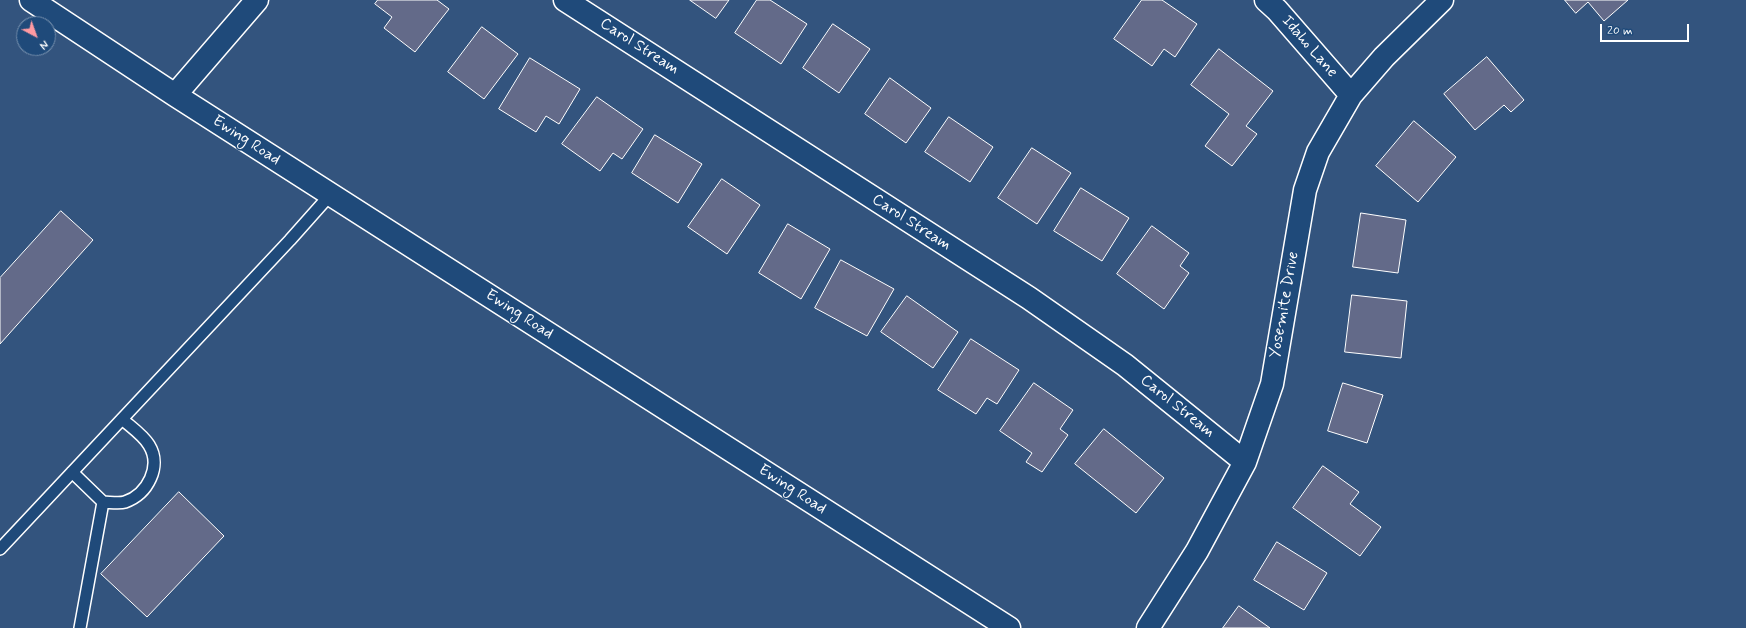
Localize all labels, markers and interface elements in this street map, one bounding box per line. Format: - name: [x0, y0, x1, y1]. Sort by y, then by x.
- street label: Idaho Lane: [1277, 12, 1341, 82]
- street label: Carol Stream: [596, 14, 682, 80]
- north arrow: [16, 16, 56, 56]
- scale bar: [1602, 16, 1691, 42]
- text: 20 m: [1607, 23, 1633, 39]
- text: N: [36, 37, 51, 52]
- street label: Ewing Road: [208, 112, 284, 170]
- street label: Carol Stream: [868, 190, 954, 256]
- street label: Yosemite Drive: [1266, 250, 1304, 360]
- street label: Ewing Road: [481, 286, 557, 344]
- street label: Carol Stream: [1136, 371, 1218, 443]
- street label: Ewing Road: [754, 461, 830, 519]

